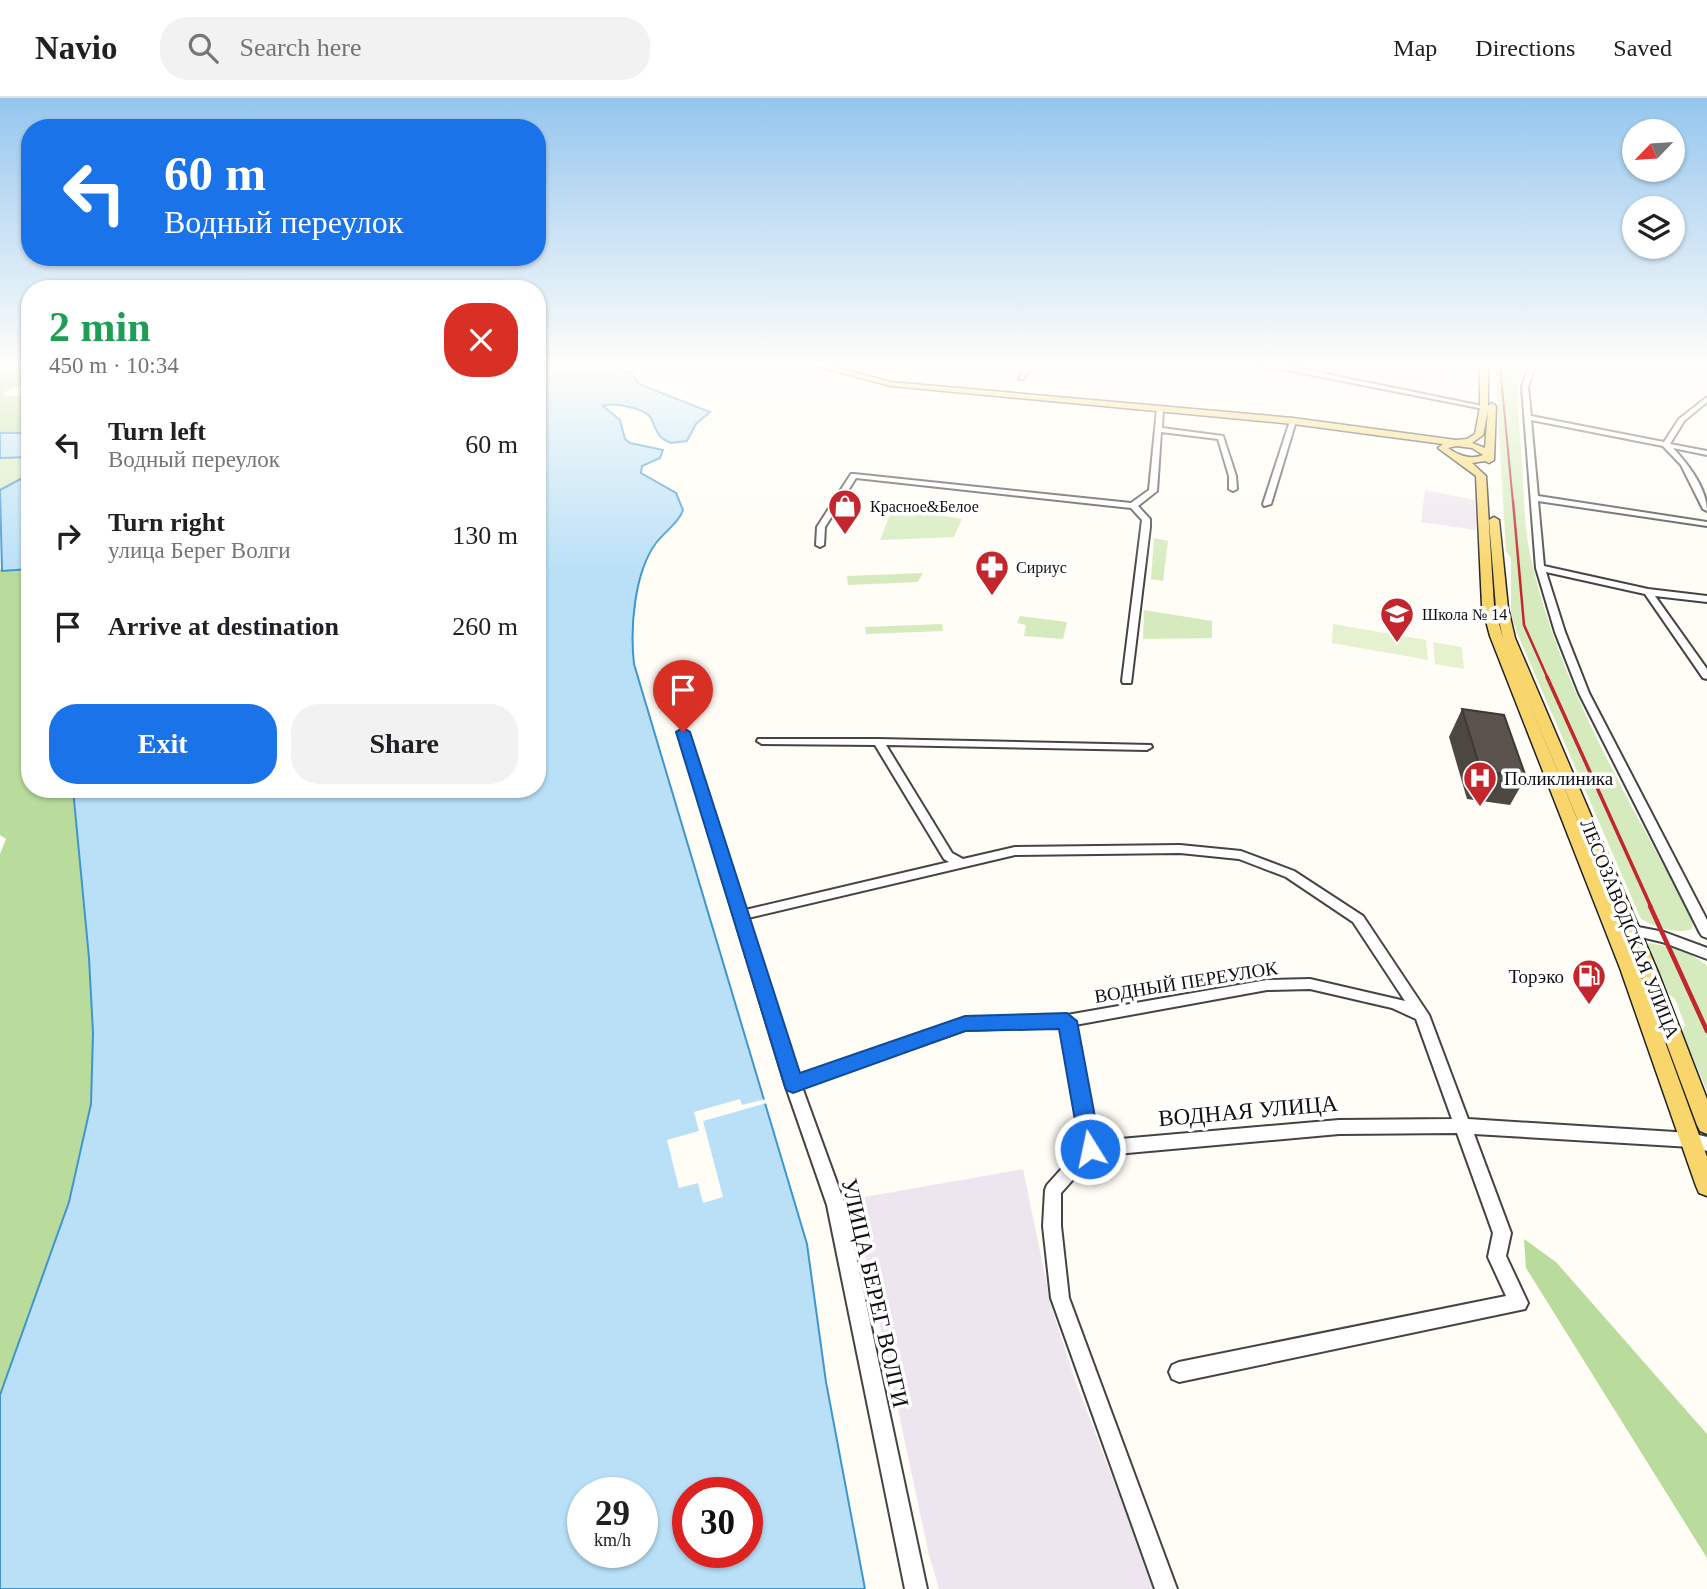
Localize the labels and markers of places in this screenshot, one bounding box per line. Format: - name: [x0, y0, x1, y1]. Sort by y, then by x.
- shop icon: Красное&Белое: [826, 487, 864, 536]
- place label: Красное&Белое: [870, 498, 979, 516]
- pharmacy icon: Сириус: [973, 548, 1011, 597]
- place label: Сириус: [1016, 559, 1067, 577]
- school or university icon: Школа № 14: [1378, 595, 1416, 644]
- place label: Школа № 14: [1422, 606, 1507, 623]
- pin: [653, 660, 713, 732]
- hospital icon: Поликлиника: [1461, 759, 1499, 808]
- place label: Поликлиника: [1504, 768, 1614, 789]
- fuel station icon: Торэко: [1570, 957, 1608, 1006]
- place label: Торэко: [1508, 966, 1564, 987]

